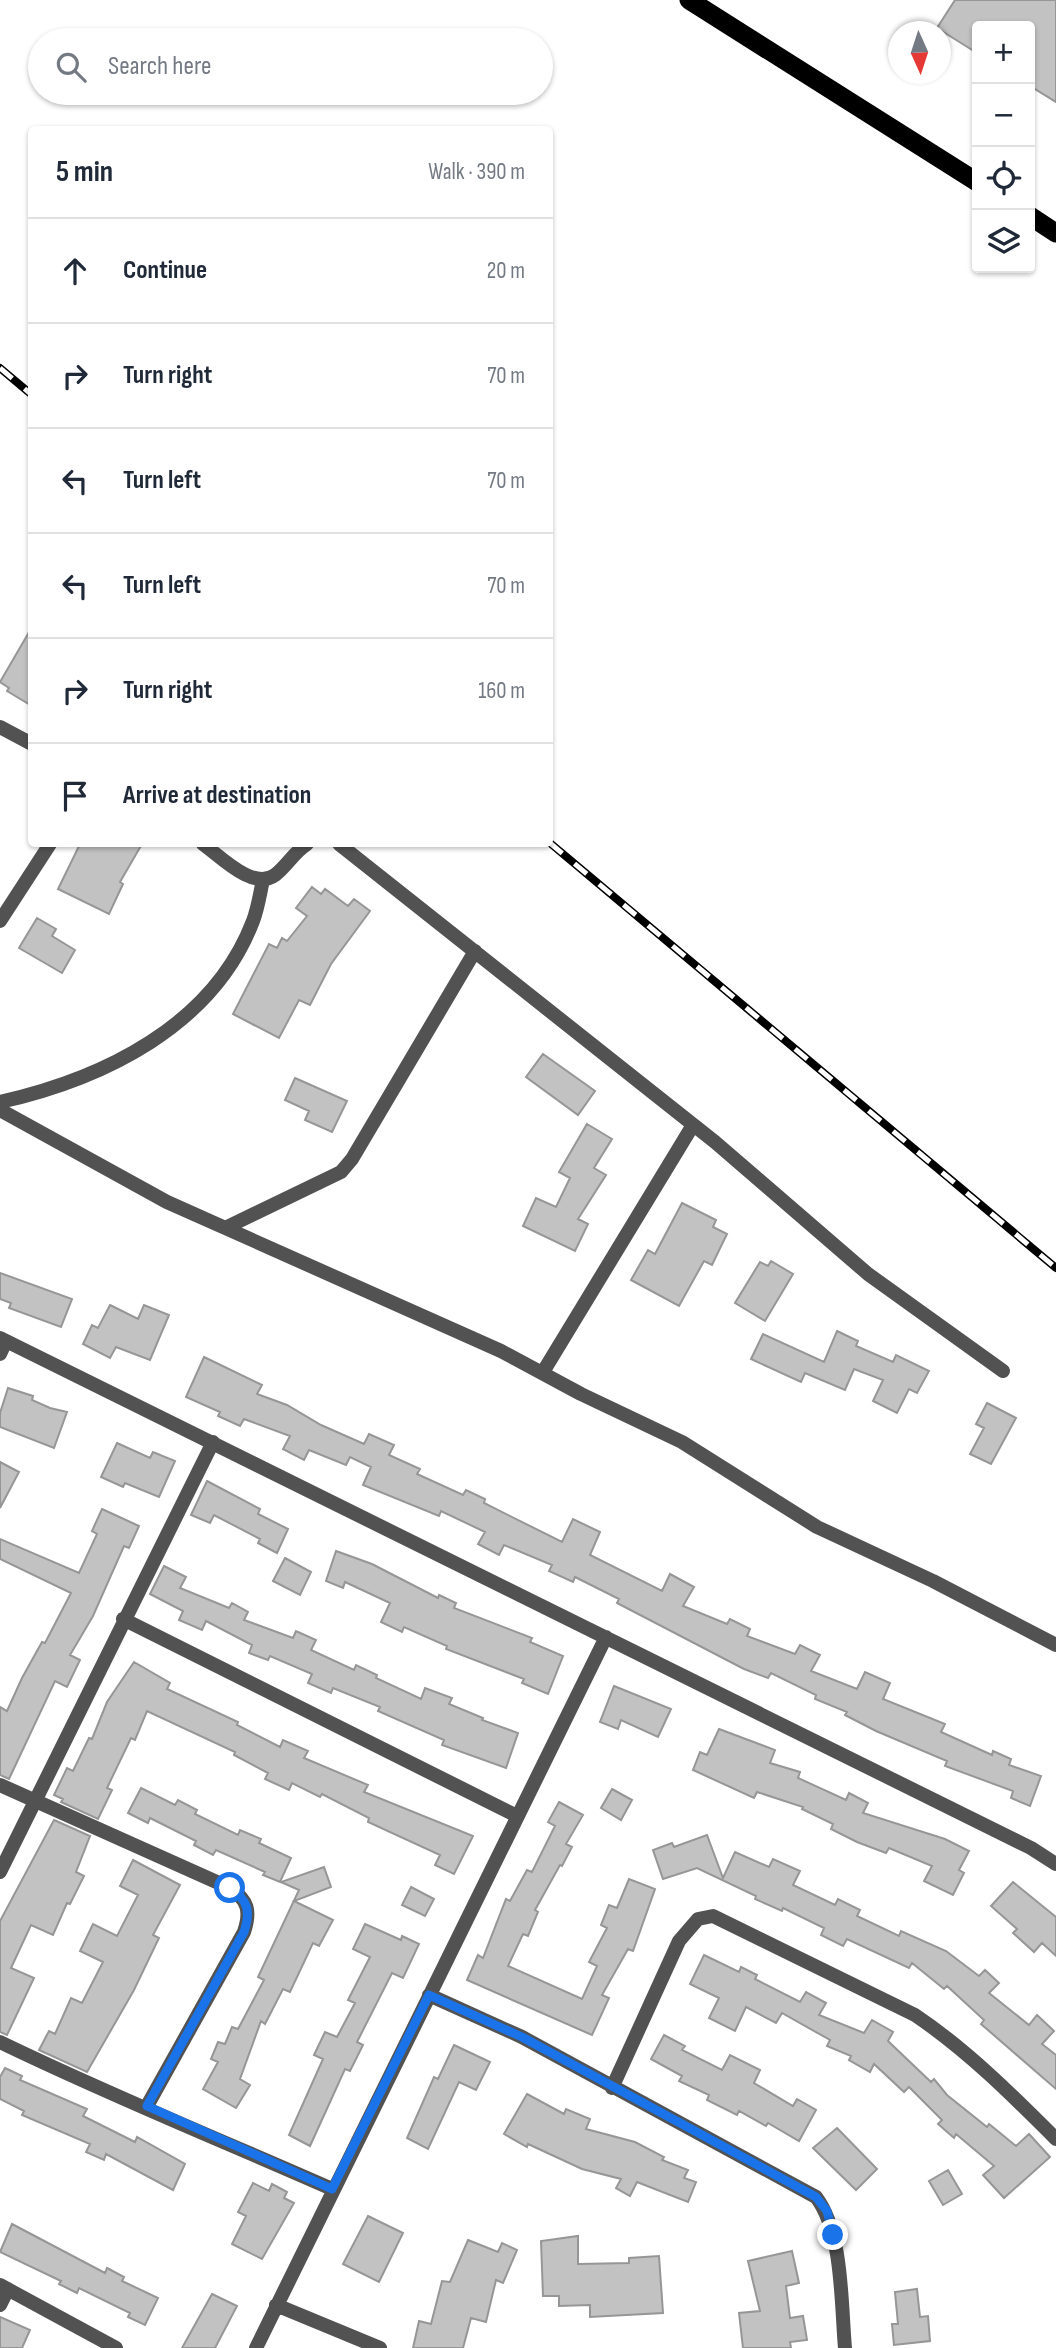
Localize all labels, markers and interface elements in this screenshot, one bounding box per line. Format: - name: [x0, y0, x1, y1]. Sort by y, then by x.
- north arrow: [888, 21, 951, 84]
- map controls: [972, 21, 1035, 273]
- button: +: [972, 21, 1035, 84]
- search box: [28, 28, 553, 105]
- icon: search: [52, 48, 90, 86]
- text: Search here: [108, 51, 211, 82]
- button: −: [972, 84, 1035, 147]
- button: locate: [972, 147, 1035, 210]
- text: 5 min: [56, 154, 113, 190]
- text: Walk · 390 m: [428, 158, 525, 186]
- button: layers: [972, 210, 1035, 273]
- icon: ahead: [56, 252, 94, 290]
- text: Continue: [123, 255, 207, 286]
- text: 20 m: [487, 257, 525, 285]
- icon: right: [56, 357, 94, 395]
- text: Turn right: [123, 360, 212, 391]
- text: 70 m: [487, 362, 525, 390]
- icon: left: [56, 462, 94, 500]
- text: Turn left: [123, 465, 201, 496]
- text: 70 m: [487, 467, 525, 495]
- icon: left: [56, 567, 94, 605]
- text: Turn left: [123, 570, 201, 601]
- text: 70 m: [487, 572, 525, 600]
- icon: right: [56, 672, 94, 710]
- text: Turn right: [123, 675, 212, 706]
- text: 160 m: [478, 677, 525, 705]
- icon: arrive: [56, 777, 94, 815]
- text: Arrive at destination: [123, 780, 311, 811]
- route start: [214, 1872, 245, 1903]
- route end: [817, 2219, 848, 2250]

